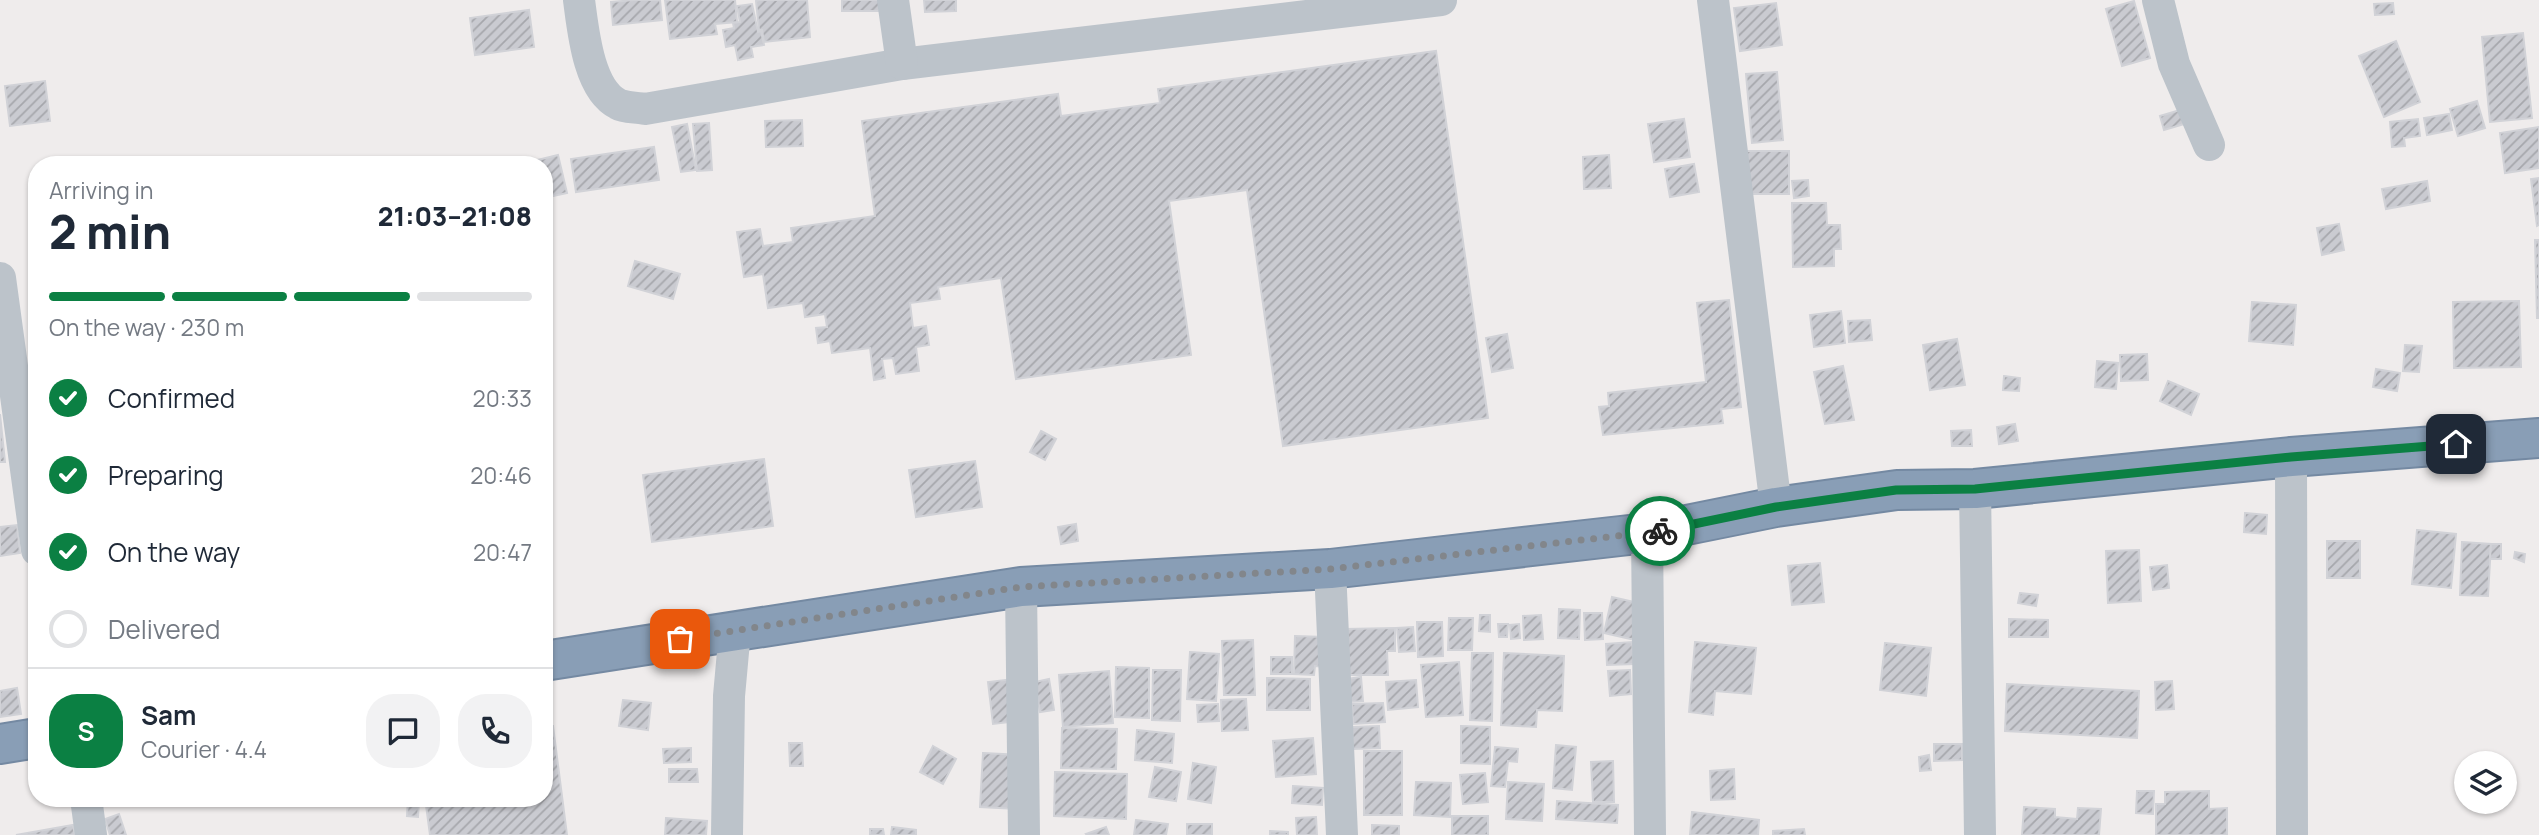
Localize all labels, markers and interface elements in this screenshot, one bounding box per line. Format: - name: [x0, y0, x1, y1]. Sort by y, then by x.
- text: Arriving in: [49, 174, 154, 206]
- text: 21:03–21:08: [378, 198, 532, 234]
- text: 2 min: [49, 200, 171, 263]
- text: On the way · 230 m: [49, 311, 244, 343]
- icon: check: [49, 379, 87, 417]
- text: Confirmed: [108, 380, 235, 416]
- text: 20:33: [473, 382, 532, 414]
- pin: [2426, 414, 2486, 474]
- icon: home: [2437, 425, 2475, 463]
- icon: check: [49, 456, 87, 494]
- text: Preparing: [108, 457, 224, 493]
- text: 20:46: [470, 459, 532, 491]
- courier: [1625, 496, 1695, 566]
- icon: bike: [1641, 512, 1679, 550]
- icon: check: [49, 533, 87, 571]
- text: On the way: [108, 534, 240, 570]
- text: 20:47: [473, 536, 532, 568]
- pin: [650, 609, 710, 669]
- text: Delivered: [108, 611, 220, 647]
- icon: bag: [661, 620, 699, 658]
- button: chat: [366, 694, 440, 768]
- button: phone: [458, 694, 532, 768]
- text: Sam: [141, 697, 196, 733]
- text: S: [77, 713, 95, 749]
- text: Courier · 4.4: [141, 733, 267, 765]
- map controls: [2454, 751, 2517, 814]
- button: layers: [2454, 751, 2517, 814]

